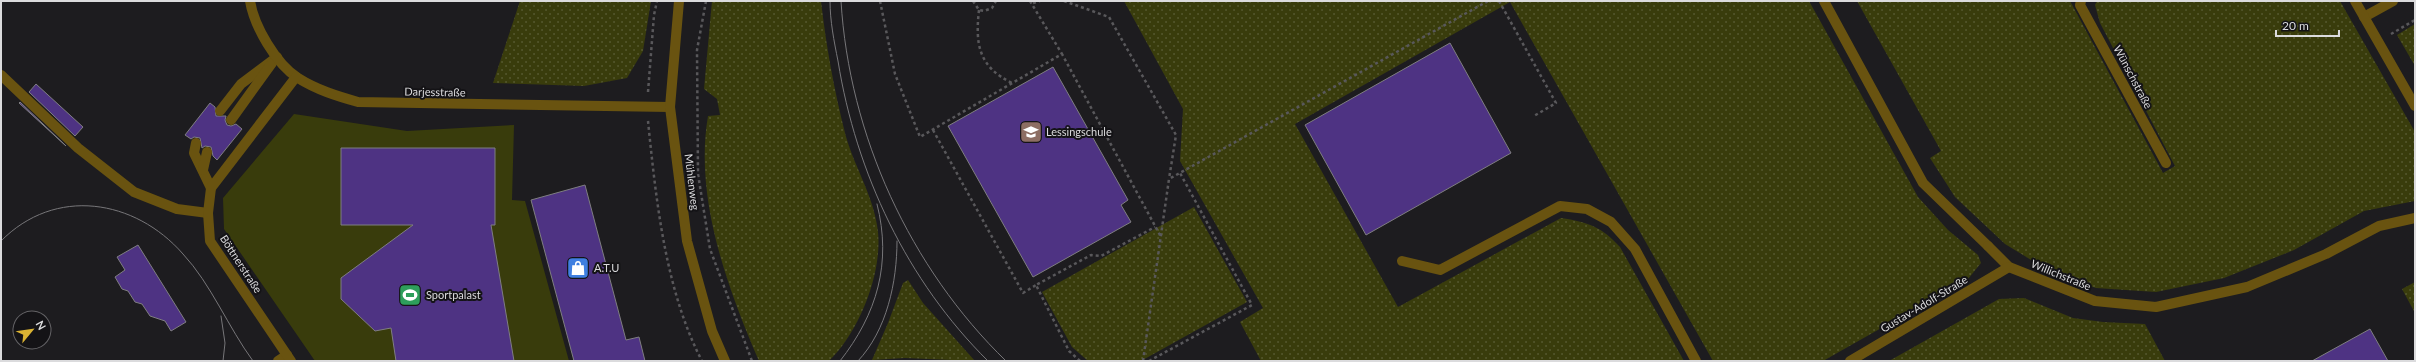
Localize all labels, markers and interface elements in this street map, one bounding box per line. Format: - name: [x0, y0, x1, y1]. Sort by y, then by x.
- scale bar: [2276, 12, 2339, 38]
- text: 20 m: [2282, 18, 2309, 33]
- street label: Wünschstraße: [2111, 43, 2156, 111]
- street label: Darjesstraße: [404, 84, 466, 99]
- school or university icon: Lessingschule: [1018, 119, 1044, 145]
- place label: Lessingschule: [1046, 125, 1112, 138]
- street label: Mühlenweg: [683, 153, 702, 211]
- street label: Böttnerstraße: [218, 232, 265, 295]
- shop icon: A.T.U: [565, 255, 591, 281]
- street label: Willichstraße: [2029, 257, 2093, 293]
- place label: A.T.U: [594, 261, 619, 274]
- street label: Gustav-Adolf-Straße: [1878, 272, 1970, 335]
- sports icon: Sportpalast: [397, 282, 423, 308]
- place label: Sportpalast: [426, 288, 481, 301]
- north arrow: [12, 310, 52, 350]
- text: N: [33, 318, 49, 332]

